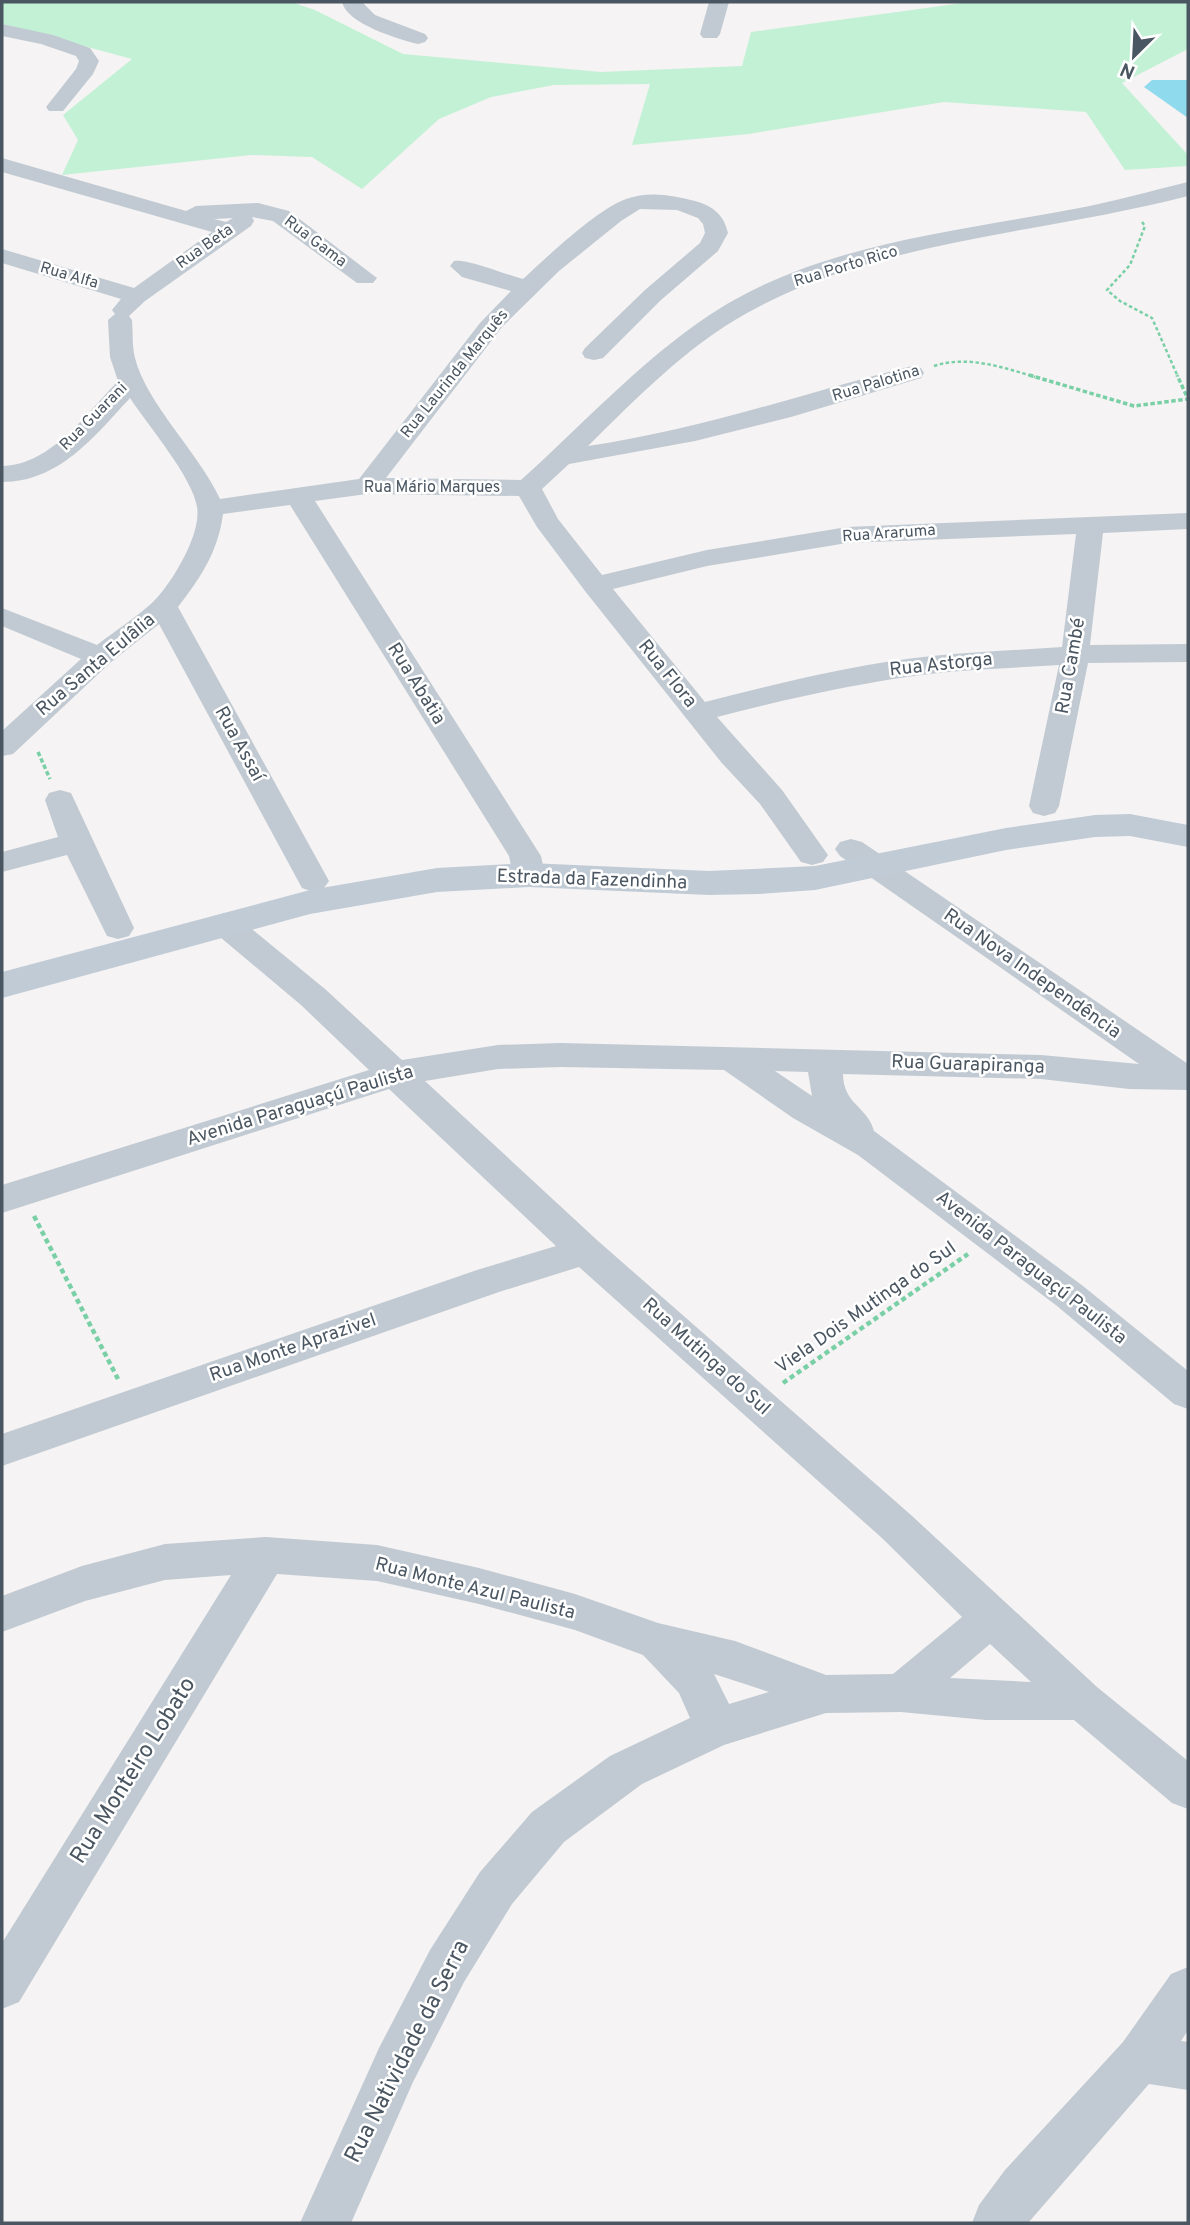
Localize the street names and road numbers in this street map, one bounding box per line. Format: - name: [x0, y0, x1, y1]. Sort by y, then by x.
- street label: Rua Gama: [280, 212, 350, 272]
- street label: Rua Beta: [173, 220, 237, 274]
- street label: Rua Porto Rico: [792, 242, 900, 292]
- street label: Rua Alfa: [37, 258, 101, 294]
- street label: Rua Laurinda Marquês: [397, 306, 513, 442]
- street label: Rua Palotina: [830, 361, 922, 407]
- street label: Rua Guarani: [56, 379, 132, 455]
- street label: Rua Mário Marques: [364, 478, 500, 498]
- street label: Rua Araruma: [842, 521, 936, 547]
- street label: Rua Santa Eulâlia: [32, 608, 160, 722]
- street label: Rua Cambé: [1051, 616, 1091, 716]
- street label: Rua Flora: [632, 635, 702, 713]
- street label: Rua Abatia: [381, 639, 451, 729]
- street label: Rua Astorga: [888, 648, 994, 682]
- street label: Rua Assaí: [209, 702, 270, 788]
- street label: Estrada da Fazendinha: [496, 865, 688, 895]
- street label: Rua Nova Independência: [938, 904, 1126, 1044]
- street label: Rua Guarapiranga: [891, 1050, 1045, 1080]
- street label: Avenida Paraguaçú Paulista: [184, 1060, 416, 1152]
- street label: Avenida Paraguaçú Paulista: [931, 1186, 1131, 1350]
- street label: Viela Dois Mutinga do Sul: [771, 1236, 961, 1380]
- street label: Rua Mutinga do Sul: [637, 1293, 775, 1421]
- street label: Rua Monte Aprazivel: [207, 1308, 379, 1388]
- street label: Rua Monte Azul Paulista: [373, 1553, 577, 1625]
- street label: Rua Monteiro Lobato: [65, 1672, 203, 1870]
- street label: Rua Natividade da Serra: [339, 1936, 477, 2168]

